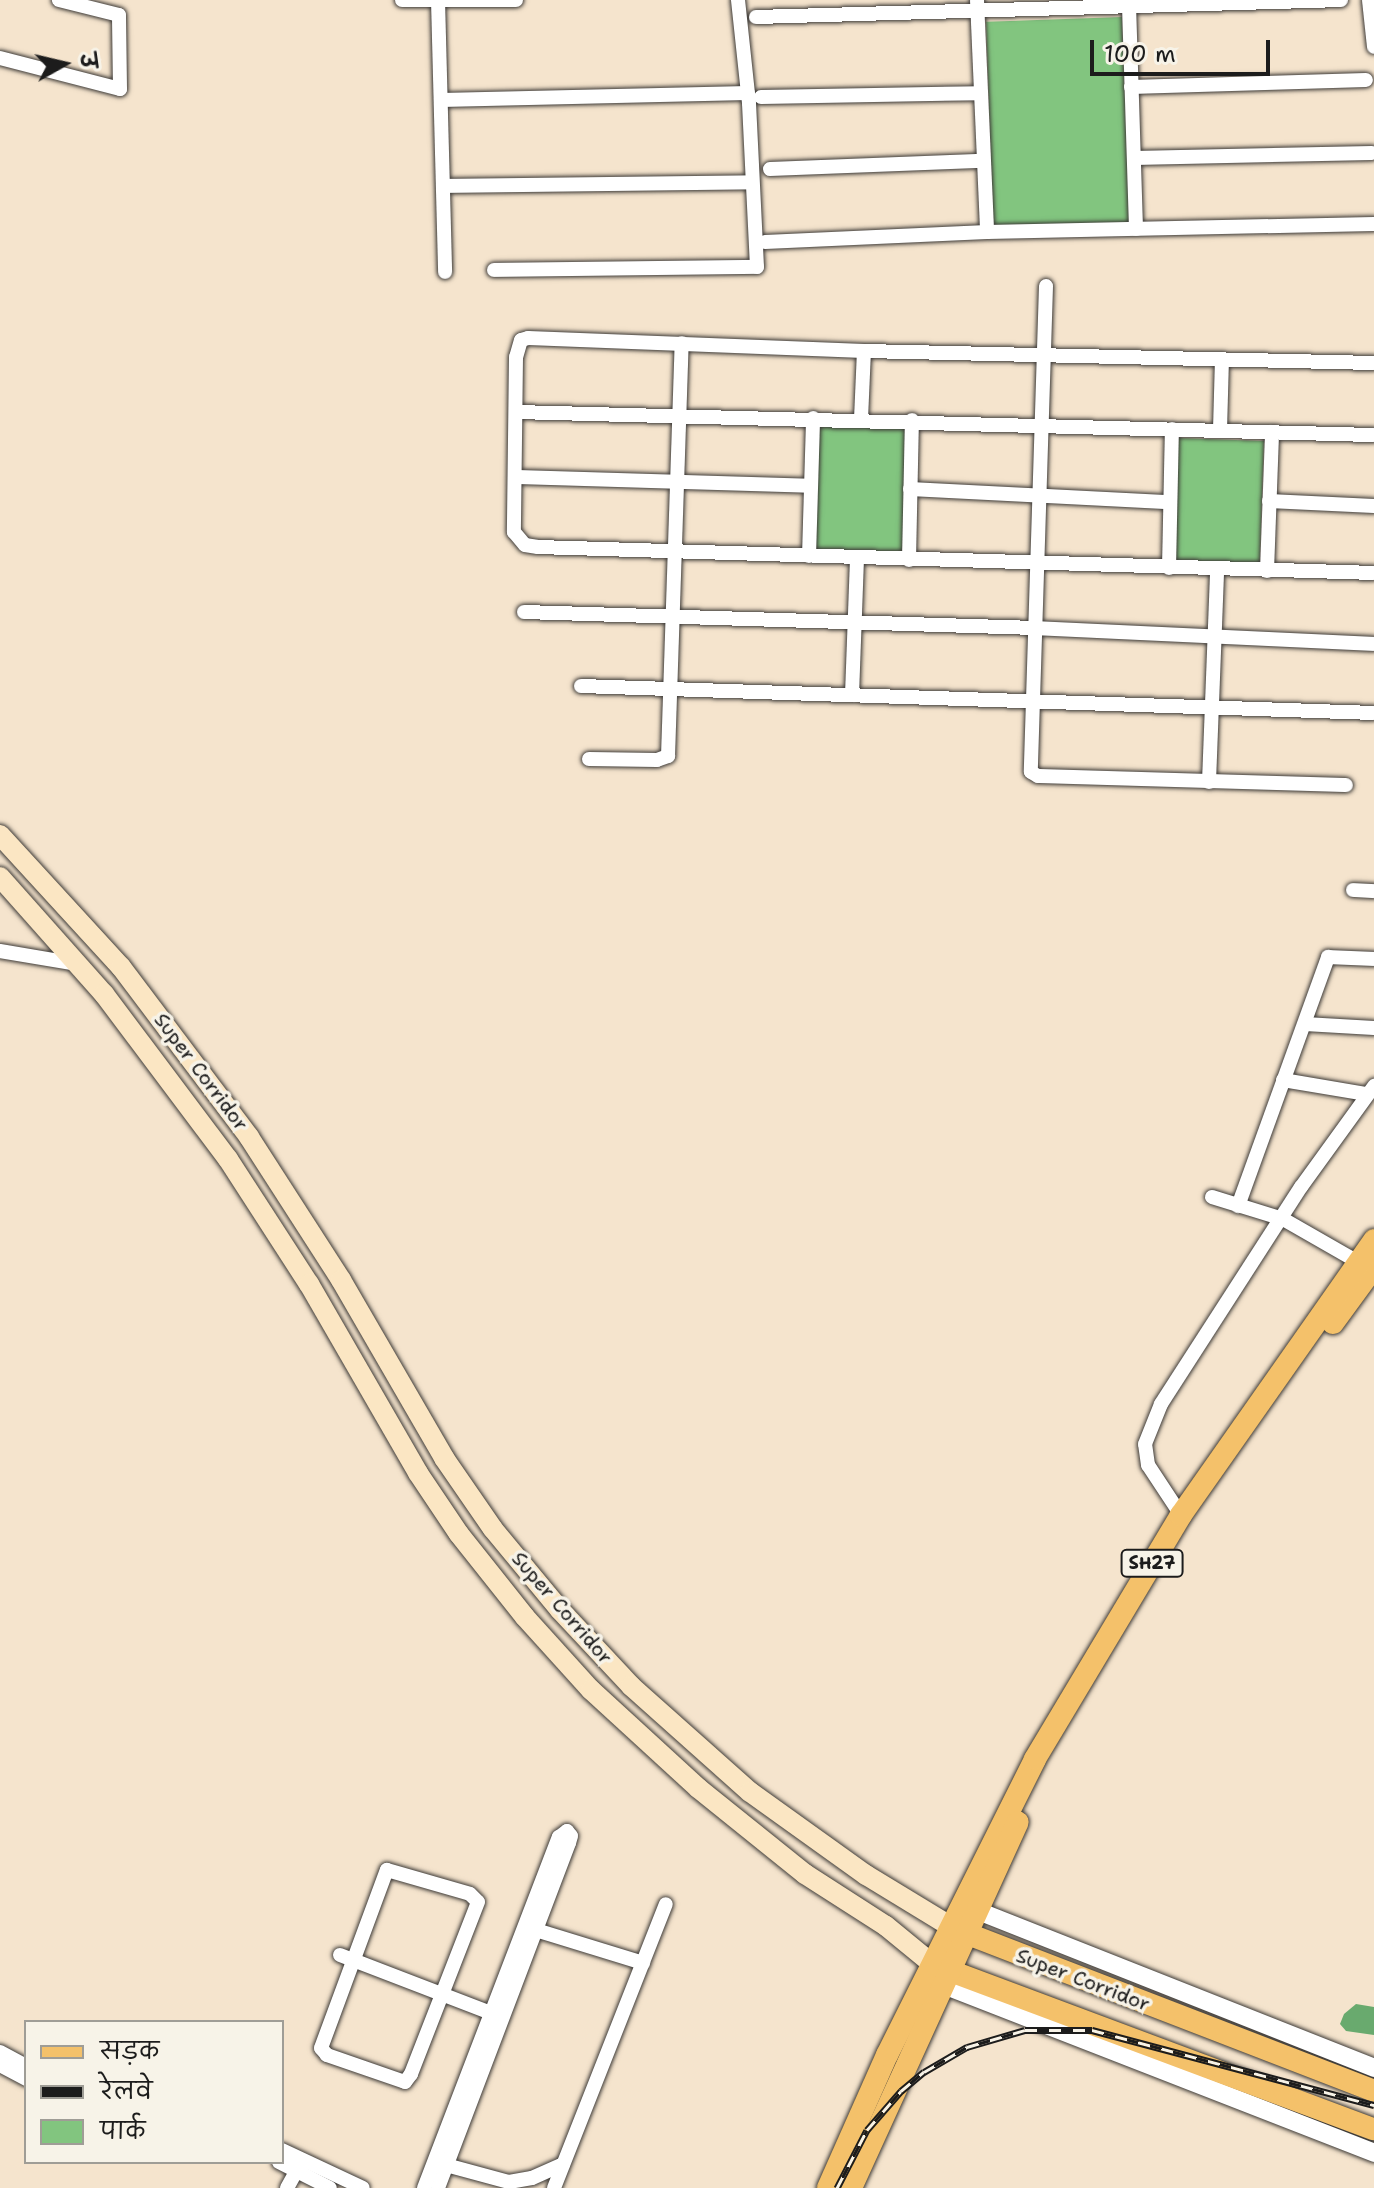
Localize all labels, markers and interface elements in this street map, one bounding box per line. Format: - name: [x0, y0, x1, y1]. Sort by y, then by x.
- north arrow: [24, 24, 104, 104]
- scale bar: [1094, 24, 1274, 74]
- text: 100 m: [1104, 38, 1176, 70]
- text: उ: [73, 51, 104, 70]
- street label: Super Corridor: [149, 1008, 253, 1136]
- street label: Super Corridor: [507, 1547, 617, 1669]
- road number: SH27: [1120, 1549, 1184, 1577]
- street label: Super Corridor: [1013, 1943, 1153, 2017]
- legend: [24, 2020, 284, 2164]
- text: सड़क: [100, 2035, 159, 2067]
- text: रेलवे: [100, 2075, 153, 2107]
- text: पार्क: [100, 2115, 145, 2147]

